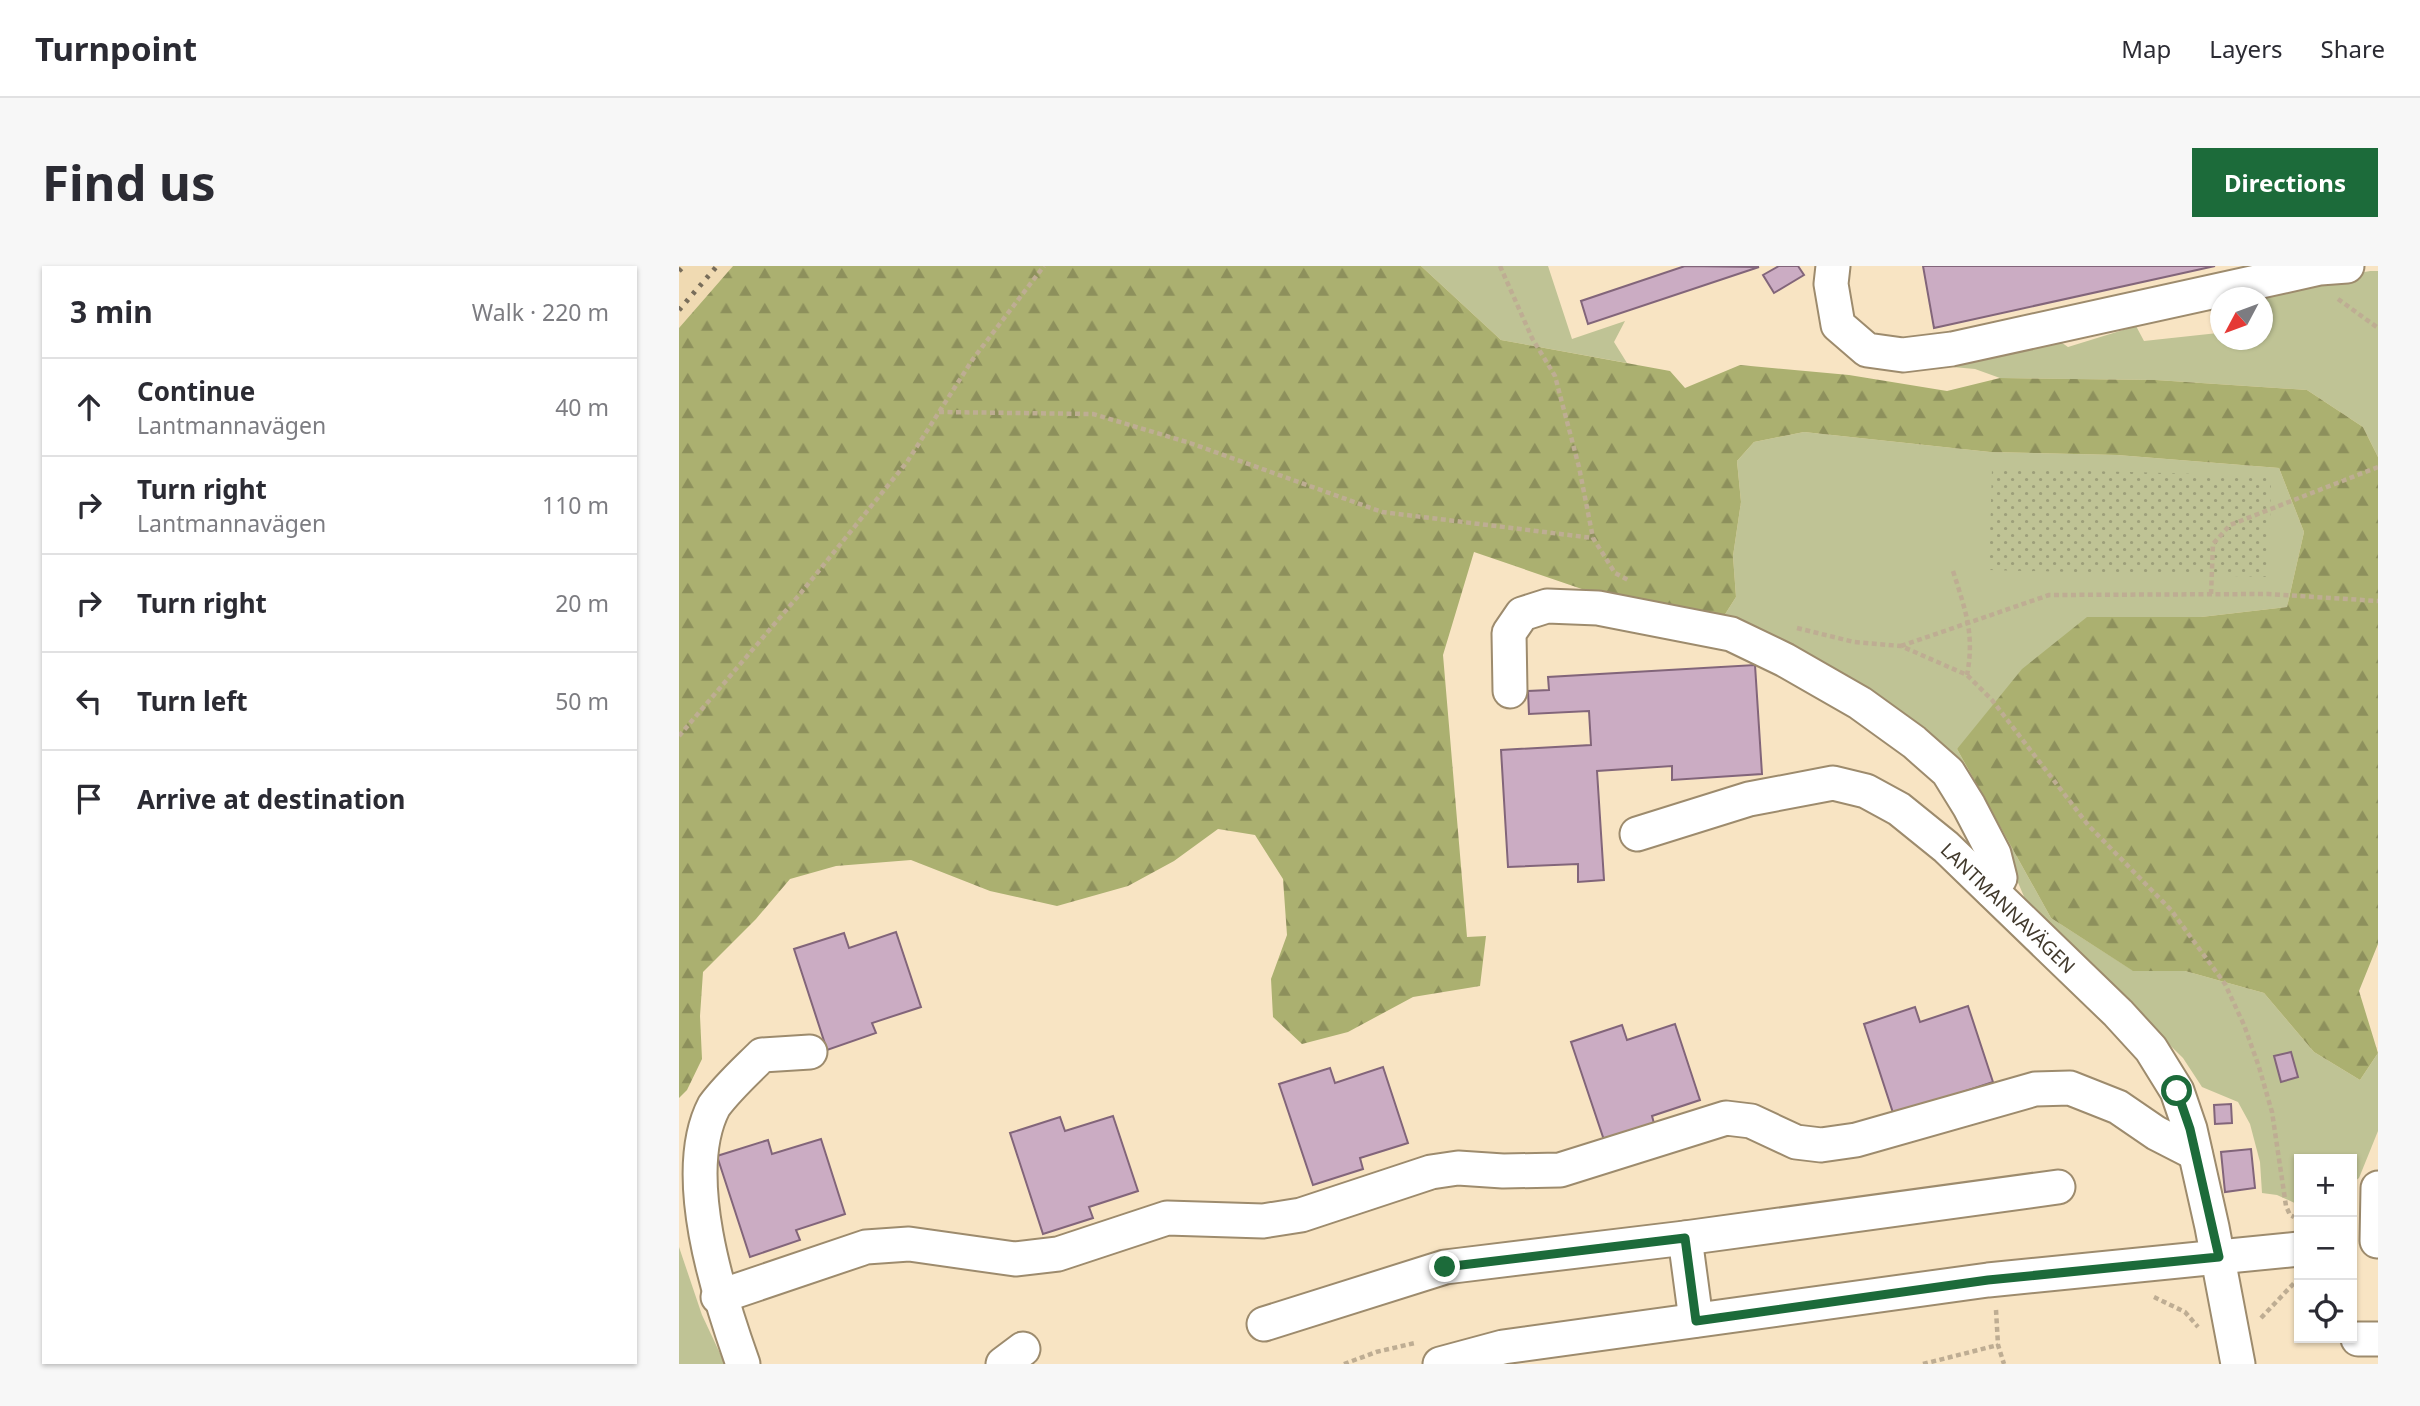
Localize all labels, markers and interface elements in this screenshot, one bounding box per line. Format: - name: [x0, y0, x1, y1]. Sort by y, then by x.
- text: Turnpoint: [35, 26, 197, 71]
- text: Map: [2121, 32, 2171, 65]
- text: Layers: [2209, 32, 2283, 65]
- text: Share: [2321, 32, 2385, 65]
- button: Directions: [2192, 148, 2378, 217]
- text: Find us: [42, 149, 216, 215]
- north arrow: [2210, 287, 2273, 350]
- text: 3 min: [70, 291, 153, 332]
- text: Walk · 220 m: [472, 296, 609, 328]
- text: Continue: [137, 373, 255, 409]
- icon: ahead: [70, 388, 108, 426]
- text: 40 m: [555, 391, 609, 423]
- text: Lantmannavägen: [137, 409, 326, 441]
- text: Turn right: [137, 471, 267, 507]
- icon: right: [70, 486, 108, 524]
- text: 110 m: [542, 489, 609, 521]
- text: Lantmannavägen: [137, 507, 326, 539]
- icon: right: [70, 584, 108, 622]
- text: Turn right: [137, 585, 267, 621]
- text: 20 m: [555, 587, 609, 619]
- icon: left: [70, 682, 108, 720]
- text: Turn left: [137, 683, 248, 719]
- text: 50 m: [555, 685, 609, 717]
- icon: arrive: [70, 780, 108, 818]
- text: Arrive at destination: [137, 781, 406, 817]
- street label: LANTMANNAVÄGEN: [1935, 837, 2081, 979]
- route start: [2161, 1075, 2192, 1106]
- map controls: [2294, 1154, 2357, 1343]
- button: +: [2294, 1154, 2357, 1217]
- button: −: [2294, 1217, 2357, 1280]
- route end: [1429, 1251, 1460, 1282]
- button: locate: [2294, 1280, 2357, 1343]

